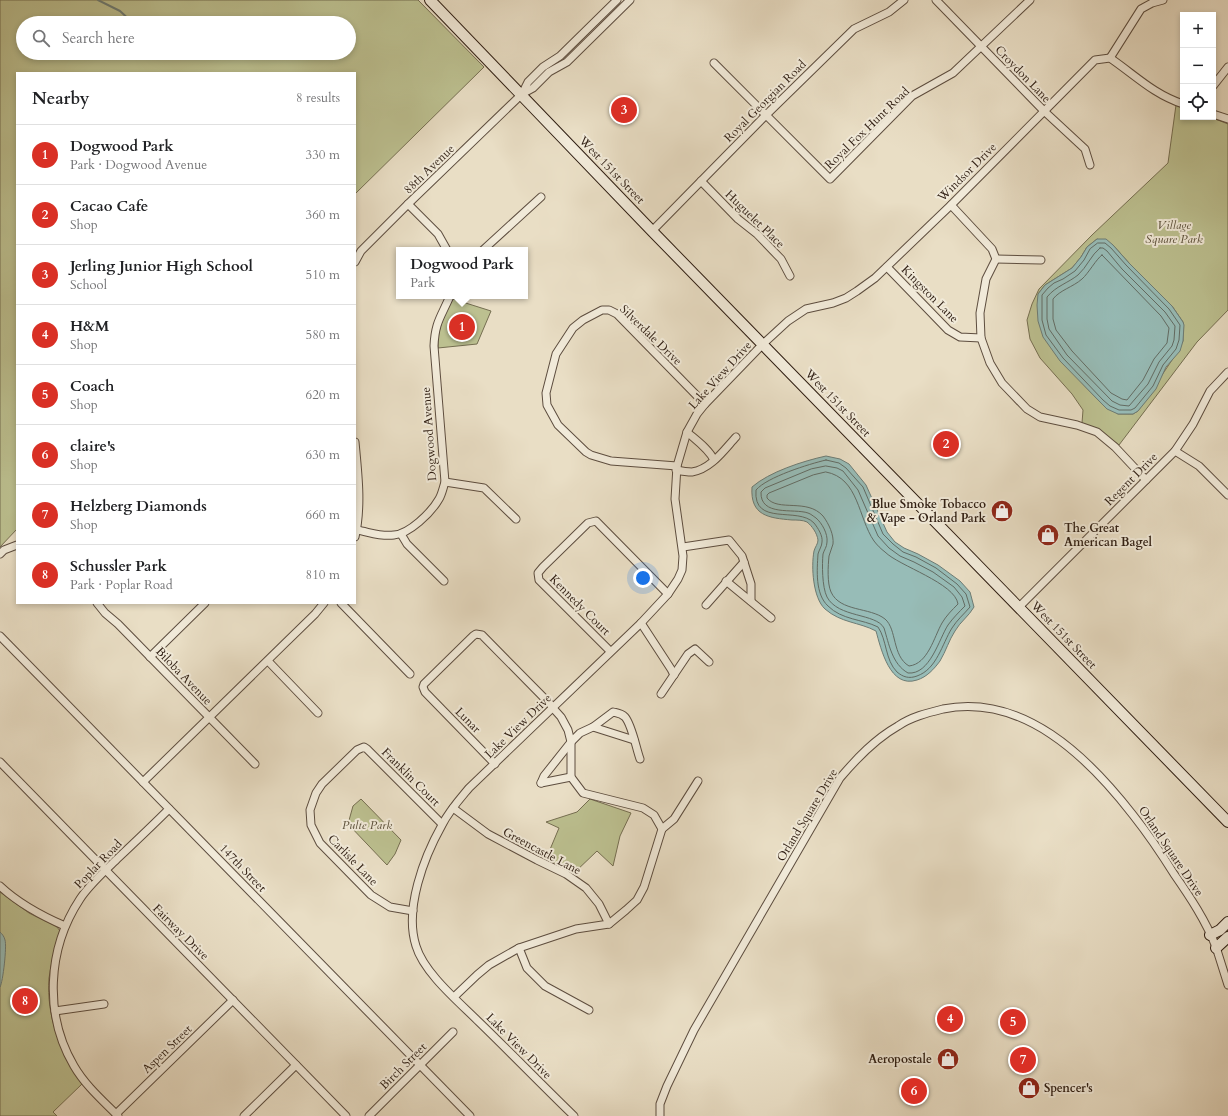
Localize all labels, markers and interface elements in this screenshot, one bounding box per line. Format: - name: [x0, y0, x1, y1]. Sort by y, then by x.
- map controls: [1180, 12, 1216, 120]
- button: +: [1180, 12, 1216, 48]
- search box: [16, 16, 356, 60]
- icon: search: [30, 27, 52, 49]
- text: Search here: [62, 28, 135, 48]
- street label: Croydon Lane: [992, 42, 1054, 106]
- button: −: [1180, 48, 1216, 84]
- street label: Royal Georgian Road: [720, 56, 810, 146]
- street label: Royal Fox Hunt Road: [821, 83, 913, 173]
- button: locate: [1180, 84, 1216, 120]
- text: Nearby: [32, 87, 89, 110]
- text: 8 results: [296, 89, 340, 107]
- pin: 3: [611, 95, 637, 125]
- street label: West 151st Street: [575, 132, 648, 207]
- text: Dogwood Park: [70, 136, 174, 156]
- street label: Windsor Drive: [933, 139, 1000, 206]
- street label: 88th Avenue: [400, 141, 458, 197]
- text: 1: [42, 146, 48, 164]
- text: 330 m: [306, 146, 340, 164]
- text: Park · Dogwood Avenue: [70, 156, 207, 174]
- street label: Huguelet Place: [722, 186, 788, 252]
- text: Cacao Cafe: [70, 196, 148, 216]
- text: 2: [42, 206, 48, 224]
- text: 360 m: [306, 206, 340, 224]
- text: Shop: [70, 216, 98, 234]
- park label: Village Square Park: [1145, 217, 1203, 247]
- popup: [396, 247, 528, 299]
- text: Dogwood Park: [410, 254, 514, 274]
- text: Jerling Junior High School: [70, 256, 253, 276]
- street label: Kingston Lane: [898, 262, 962, 326]
- text: 3: [42, 266, 48, 284]
- text: 510 m: [306, 266, 340, 284]
- text: Park: [410, 274, 435, 292]
- text: School: [70, 276, 107, 294]
- street label: Silverdale Drive: [616, 301, 686, 369]
- pin: 1: [449, 312, 475, 342]
- text: H&M: [70, 316, 109, 336]
- text: 4: [42, 326, 48, 344]
- text: 580 m: [306, 326, 340, 344]
- text: Shop: [70, 336, 98, 354]
- street label: Lake View Drive: [685, 337, 755, 413]
- street label: West 151st Street: [801, 365, 874, 440]
- text: Coach: [70, 376, 114, 396]
- text: 5: [42, 386, 48, 404]
- text: 620 m: [306, 386, 340, 404]
- street label: Dogwood Avenue: [418, 387, 440, 481]
- text: Shop: [70, 396, 98, 414]
- pin: 2: [933, 429, 959, 459]
- text: claire's: [70, 436, 115, 456]
- text: 6: [42, 446, 48, 464]
- text: 630 m: [306, 446, 340, 464]
- street label: Regent Drive: [1101, 449, 1161, 509]
- text: Shop: [70, 456, 98, 474]
- text: Helzberg Diamonds: [70, 496, 207, 516]
- place label: Blue Smoke Tobacco & Vape - Orland Park: [867, 496, 986, 526]
- shop icon: Blue Smoke Tobacco & Vape - Orland Park: [989, 498, 1015, 524]
- text: 7: [42, 506, 48, 524]
- text: 660 m: [306, 506, 340, 524]
- text: Shop: [70, 516, 98, 534]
- place label: The Great American Bagel: [1064, 520, 1153, 550]
- shop icon: The Great American Bagel: [1035, 522, 1061, 548]
- text: Schussler Park: [70, 556, 167, 576]
- text: 8: [42, 566, 48, 584]
- text: 810 m: [306, 566, 340, 584]
- your location: [633, 568, 653, 588]
- street label: Kennedy Court: [546, 571, 614, 639]
- text: Park · Poplar Road: [70, 576, 173, 594]
- street label: West 151st Street: [1027, 597, 1100, 672]
- street label: Biloba Avenue: [152, 644, 216, 708]
- street label: Lake View Drive: [481, 690, 555, 762]
- street label: Lunar: [452, 704, 485, 737]
- street label: Franklin Court: [378, 744, 444, 810]
- street label: Orland Square Drive: [773, 766, 841, 864]
- street label: Orland Square Drive: [1135, 803, 1207, 899]
- park label: Pulte Park: [342, 817, 392, 833]
- street label: Greencastle Lane: [500, 824, 584, 878]
- street label: Carlisle Lane: [324, 831, 382, 889]
- street label: Poplar Road: [71, 836, 126, 892]
- street label: 147th Street: [216, 841, 270, 896]
- street label: Fairway Drive: [149, 900, 213, 964]
- pin: 8: [12, 986, 38, 1016]
- pin: 4: [937, 1004, 963, 1034]
- pin: 5: [1000, 1007, 1026, 1037]
- street label: Lake View Drive: [483, 1010, 555, 1082]
- street label: Aspen Street: [139, 1021, 195, 1077]
- street label: Birch Street: [376, 1039, 430, 1093]
- pin: 7: [1010, 1045, 1036, 1075]
- shop icon: Aeropostale: [935, 1046, 961, 1072]
- place label: Aeropostale: [868, 1051, 932, 1067]
- shop icon: Spencer's: [1016, 1075, 1042, 1101]
- pin: 6: [901, 1076, 927, 1106]
- place label: Spencer's: [1044, 1080, 1093, 1096]

